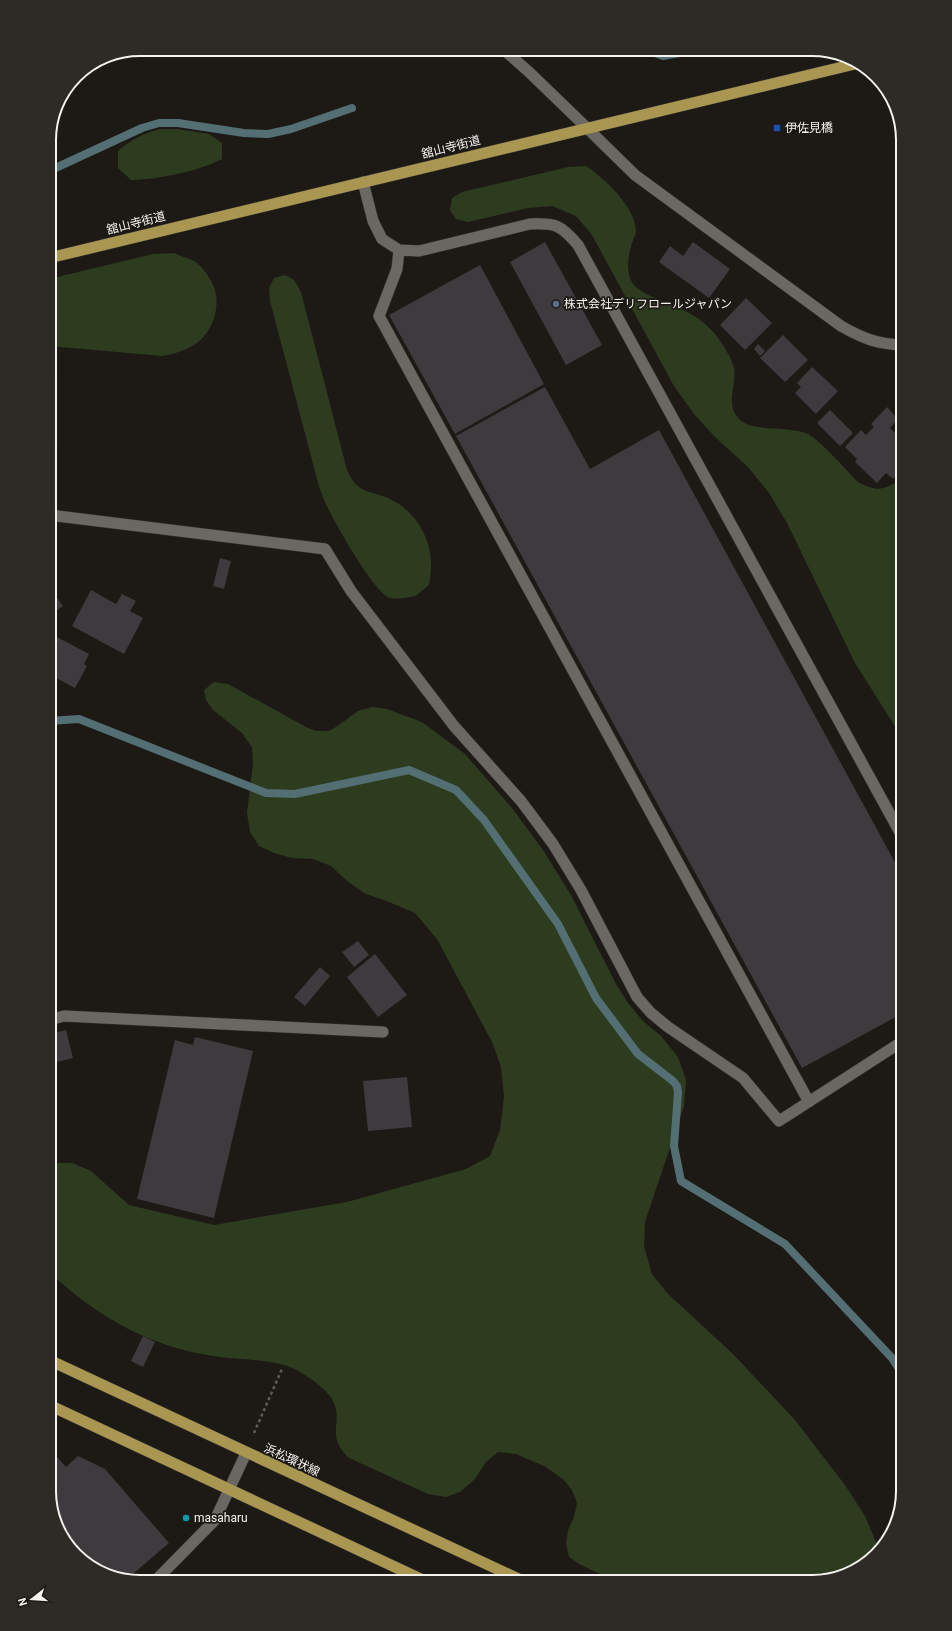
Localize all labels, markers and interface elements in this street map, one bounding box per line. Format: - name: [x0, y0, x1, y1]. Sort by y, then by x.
- place label: 伊佐見橋: [785, 121, 833, 135]
- marker: 伊佐見橋: [772, 123, 782, 133]
- street label: 舘山寺街道: [420, 133, 482, 161]
- street label: 舘山寺街道: [105, 209, 167, 237]
- place label: 株式会社デリフロールジャパン: [564, 297, 732, 311]
- marker: 株式会社デリフロールジャパン: [551, 299, 561, 309]
- street label: 浜松環状線: [262, 1441, 322, 1479]
- place label: masaharu: [194, 1511, 248, 1525]
- marker: masaharu: [181, 1513, 191, 1523]
- north arrow: [12, 1579, 52, 1619]
- text: N: [15, 1596, 30, 1607]

